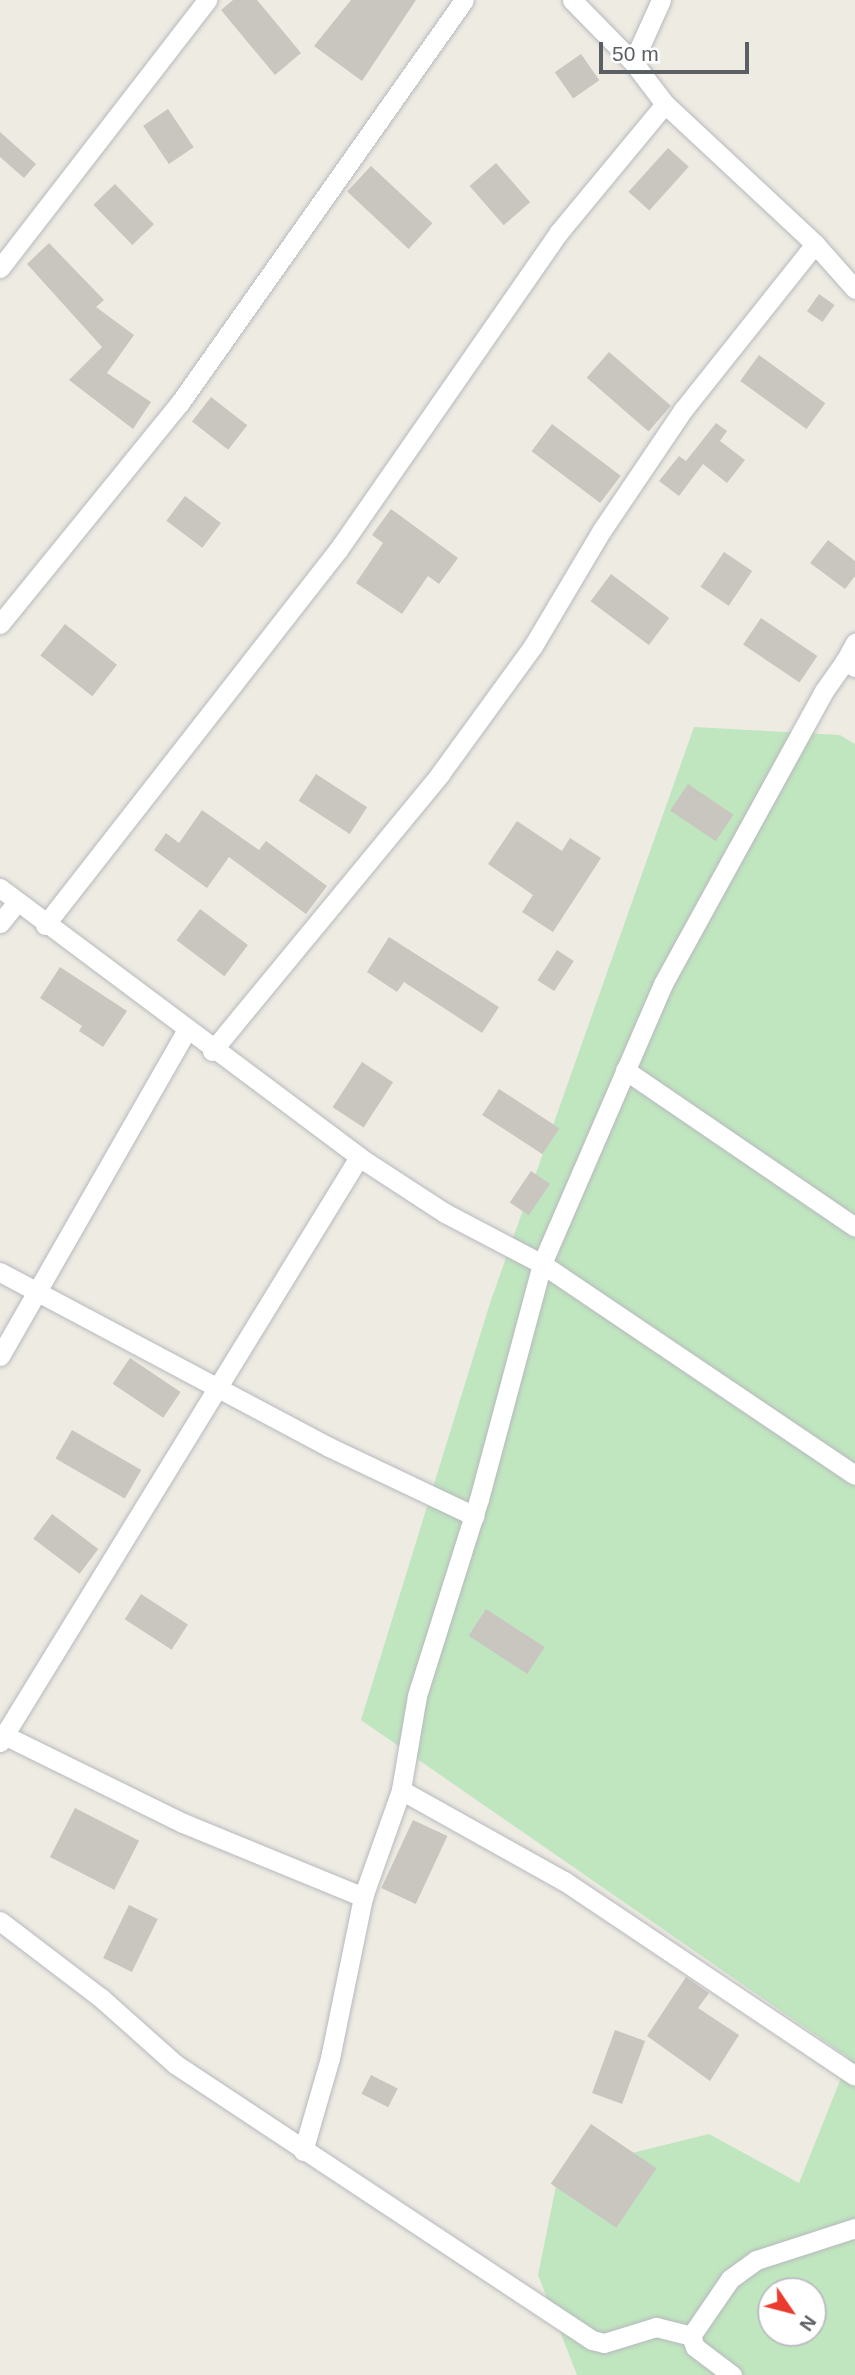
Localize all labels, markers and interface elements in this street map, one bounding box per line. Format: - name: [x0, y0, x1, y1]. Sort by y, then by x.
- scale bar: [603, 28, 754, 72]
- text: 50 m: [612, 42, 659, 65]
- north arrow: [757, 2277, 827, 2347]
- text: N: [795, 2312, 821, 2335]

